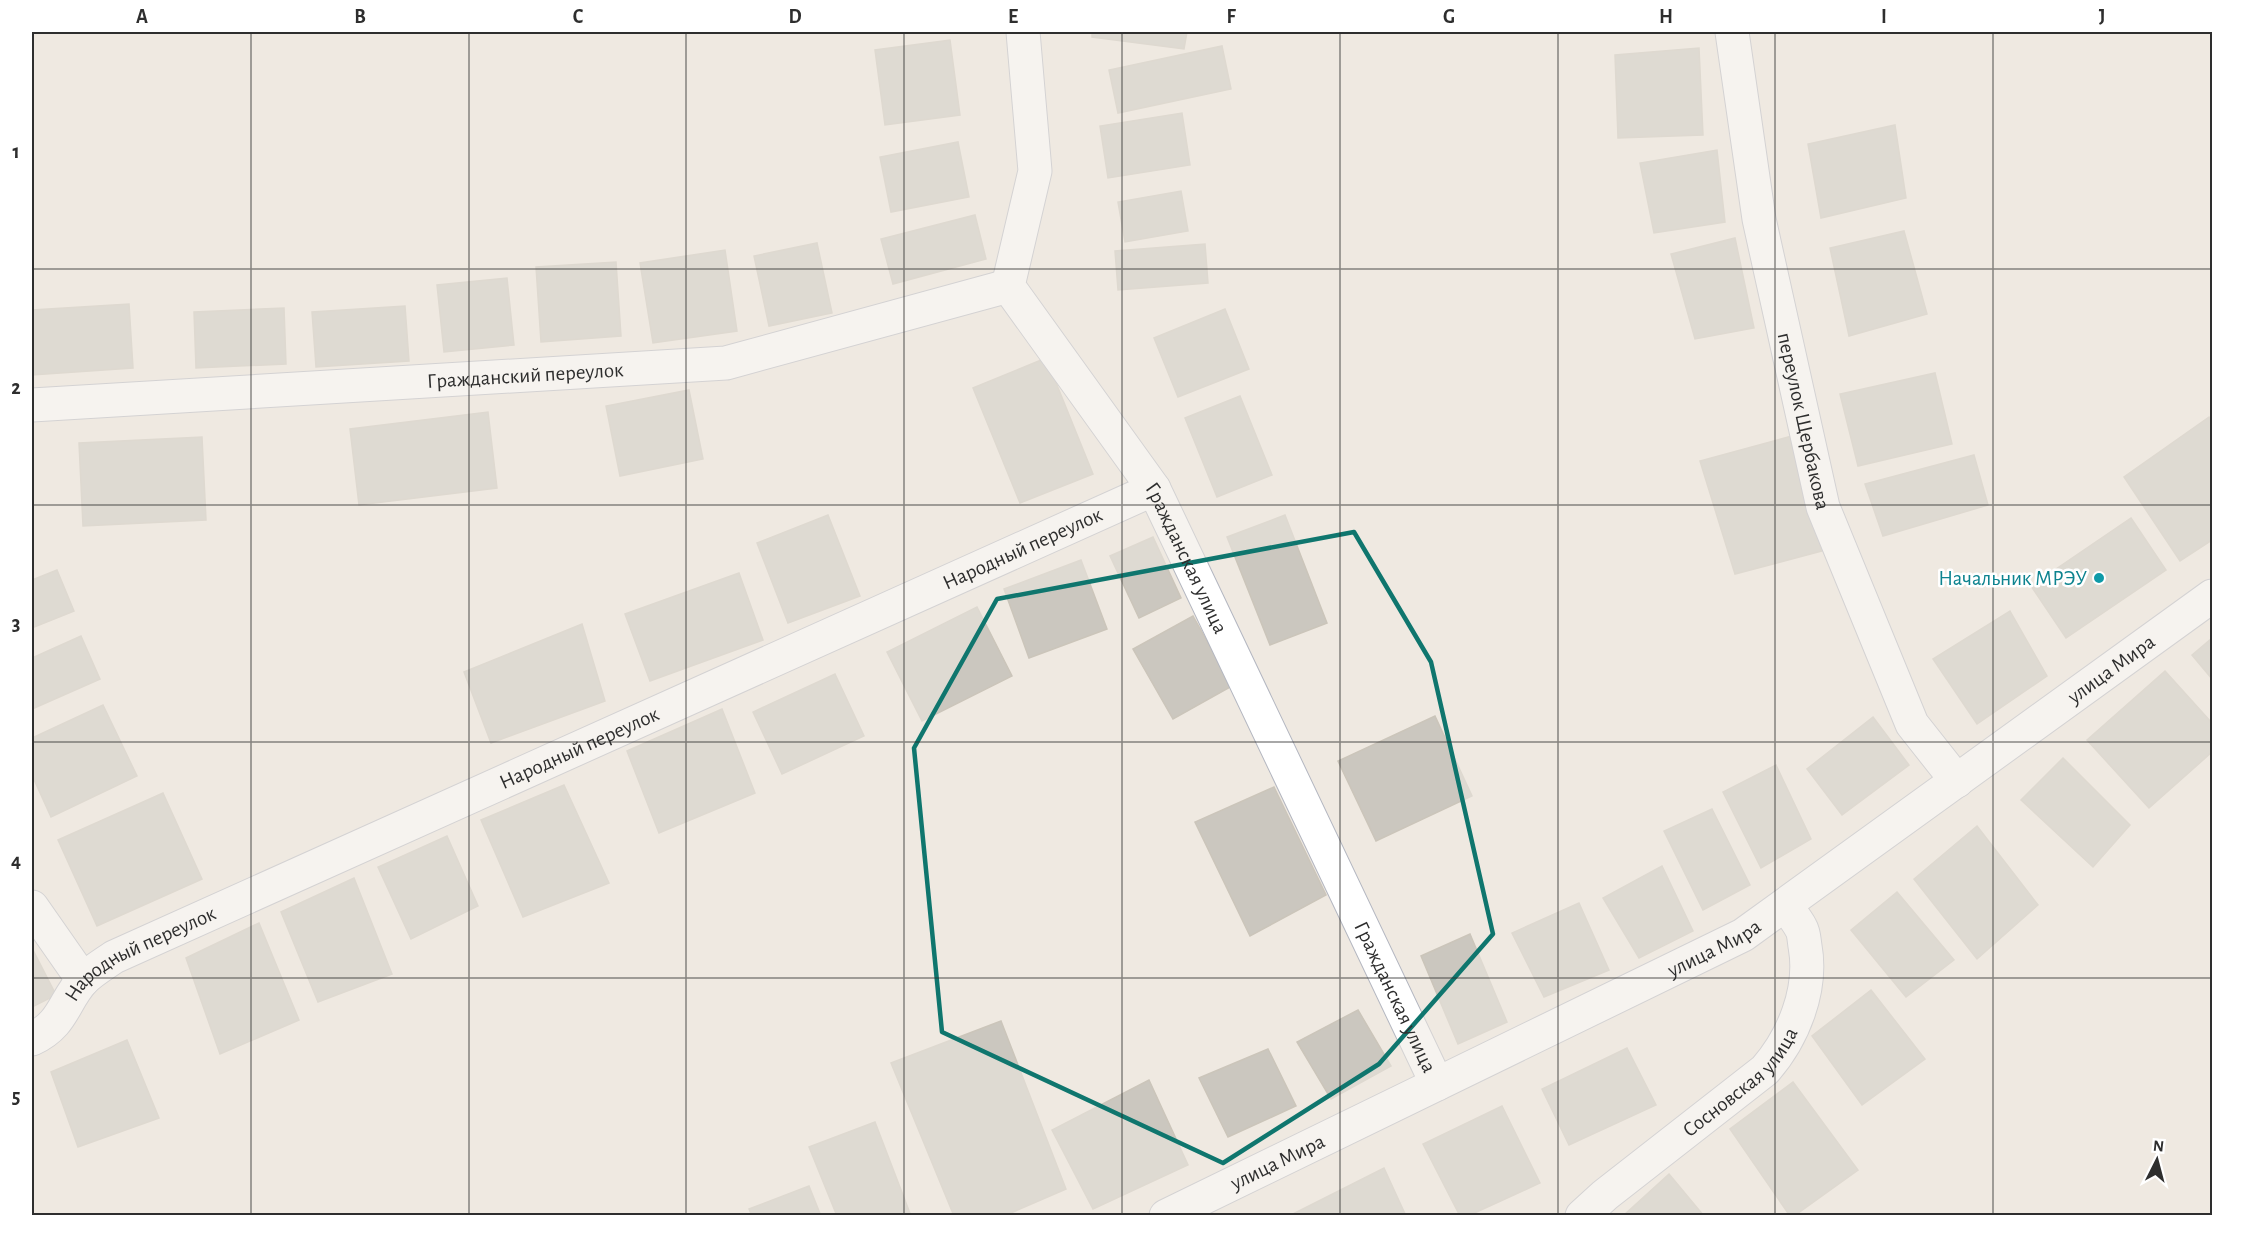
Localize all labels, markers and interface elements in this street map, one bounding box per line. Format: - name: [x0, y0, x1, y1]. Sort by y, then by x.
- text: A: [136, 7, 148, 27]
- text: B: [354, 7, 366, 27]
- text: C: [573, 7, 584, 27]
- text: D: [788, 7, 802, 27]
- text: E: [1008, 7, 1018, 27]
- text: F: [1226, 7, 1236, 27]
- text: G: [1443, 7, 1455, 27]
- text: H: [1659, 7, 1673, 27]
- text: I: [1881, 7, 1887, 27]
- text: J: [2099, 7, 2105, 27]
- text: 1: [12, 142, 20, 162]
- street label: переулок Щербакова: [1774, 331, 1834, 512]
- street label: Гражданский переулок: [426, 359, 624, 392]
- text: 2: [11, 378, 21, 398]
- street label: Гражданская улица: [1142, 478, 1232, 637]
- street label: Народный переулок: [939, 503, 1106, 593]
- place label: Начальник МРЭУ: [1938, 568, 2087, 589]
- marker: Начальник МРЭУ: [2092, 571, 2106, 585]
- text: 3: [12, 614, 20, 634]
- street label: улица Мира: [2063, 630, 2159, 708]
- street label: Народный переулок: [496, 703, 662, 793]
- text: 4: [11, 851, 21, 871]
- street label: Народный переулок: [60, 902, 219, 1005]
- street label: улица Мира: [1663, 915, 1765, 981]
- street label: Гражданская улица: [1351, 918, 1441, 1076]
- street label: Сосновская улица: [1678, 1024, 1801, 1141]
- text: 5: [12, 1087, 20, 1107]
- street label: улица Мира: [1226, 1130, 1328, 1194]
- north arrow: [2127, 1130, 2187, 1190]
- text: N: [2152, 1138, 2165, 1155]

